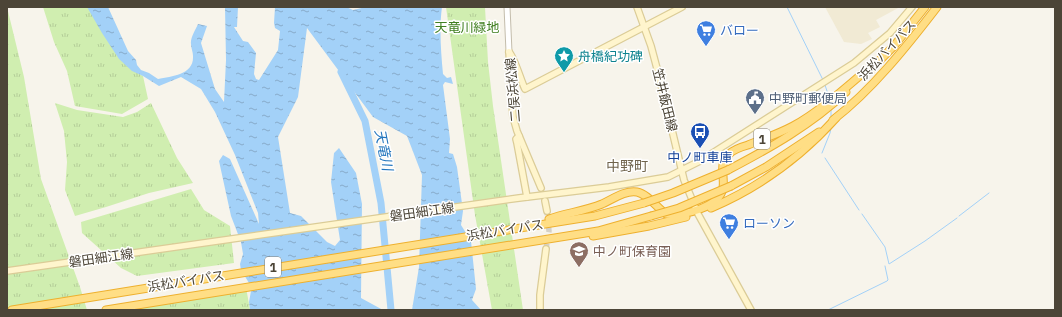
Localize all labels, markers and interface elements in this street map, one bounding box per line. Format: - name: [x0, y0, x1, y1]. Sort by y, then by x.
- street label: 浜松バイパス: [854, 16, 920, 84]
- park label: 天竜川緑地: [434, 19, 500, 36]
- supermarket icon: バロー: [695, 19, 717, 47]
- place label: バロー: [720, 22, 759, 39]
- place icon: 舟橋紀功碑: [553, 45, 575, 73]
- place label: 舟橋紀功碑: [578, 48, 643, 65]
- street label: 二俣浜松線: [502, 57, 524, 123]
- street label: 笠井飯田線: [649, 66, 681, 134]
- public building icon: 中野町郵便局: [744, 87, 766, 115]
- place label: 中野町郵便局: [769, 90, 847, 107]
- bus stop icon: 中ノ町車庫: [689, 121, 711, 149]
- water label: 天竜川: [371, 128, 397, 174]
- road number: 1: [754, 129, 770, 149]
- place label: 中ノ町車庫: [667, 149, 733, 166]
- district label: 中野町: [606, 157, 648, 175]
- street label: 磐田細江線: [389, 199, 455, 225]
- supermarket icon: ローソン: [718, 212, 740, 240]
- place label: ローソン: [743, 215, 795, 232]
- street label: 浜松バイパス: [465, 216, 545, 244]
- school or university icon: 中ノ町保育園: [568, 240, 590, 268]
- place label: 中ノ町保育園: [593, 243, 671, 260]
- street label: 磐田細江線: [68, 245, 134, 271]
- road number: 1: [265, 257, 281, 277]
- street label: 浜松バイパス: [146, 267, 226, 295]

